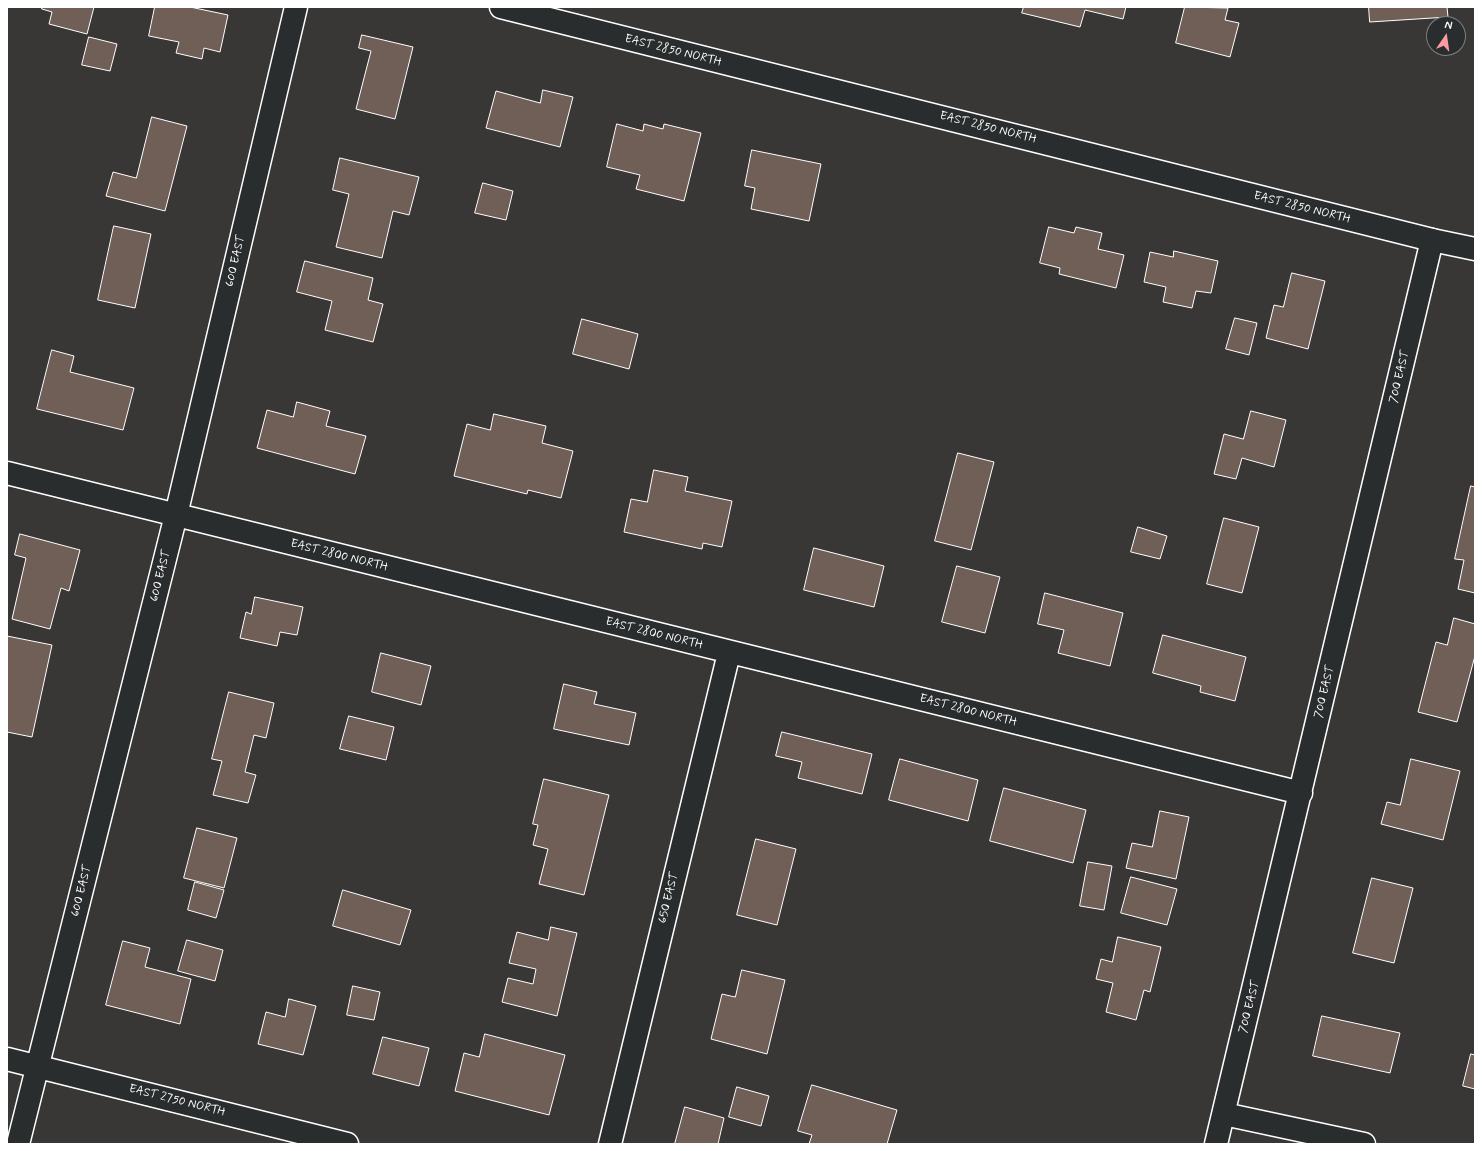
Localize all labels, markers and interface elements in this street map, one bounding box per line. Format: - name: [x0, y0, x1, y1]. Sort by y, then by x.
- north arrow: [1426, 16, 1466, 56]
- text: N: [1443, 18, 1454, 33]
- street label: EAST 2850 NORTH: [623, 32, 723, 70]
- street label: EAST 2850 NORTH: [938, 109, 1038, 147]
- street label: EAST 2850 NORTH: [1252, 189, 1352, 227]
- street label: 600 EAST: [223, 234, 249, 288]
- street label: 700 EAST: [1387, 349, 1413, 405]
- street label: EAST 2800 NORTH: [289, 537, 389, 575]
- street label: 600 EAST: [148, 549, 174, 603]
- street label: EAST 2800 NORTH: [604, 615, 704, 653]
- street label: 700 EAST: [1312, 664, 1338, 720]
- street label: EAST 2800 NORTH: [918, 692, 1018, 730]
- street label: 600 EAST: [69, 864, 95, 918]
- street label: 650 EAST: [656, 871, 682, 925]
- street label: 700 EAST: [1237, 979, 1263, 1035]
- street label: EAST 2750 NORTH: [127, 1082, 227, 1120]

